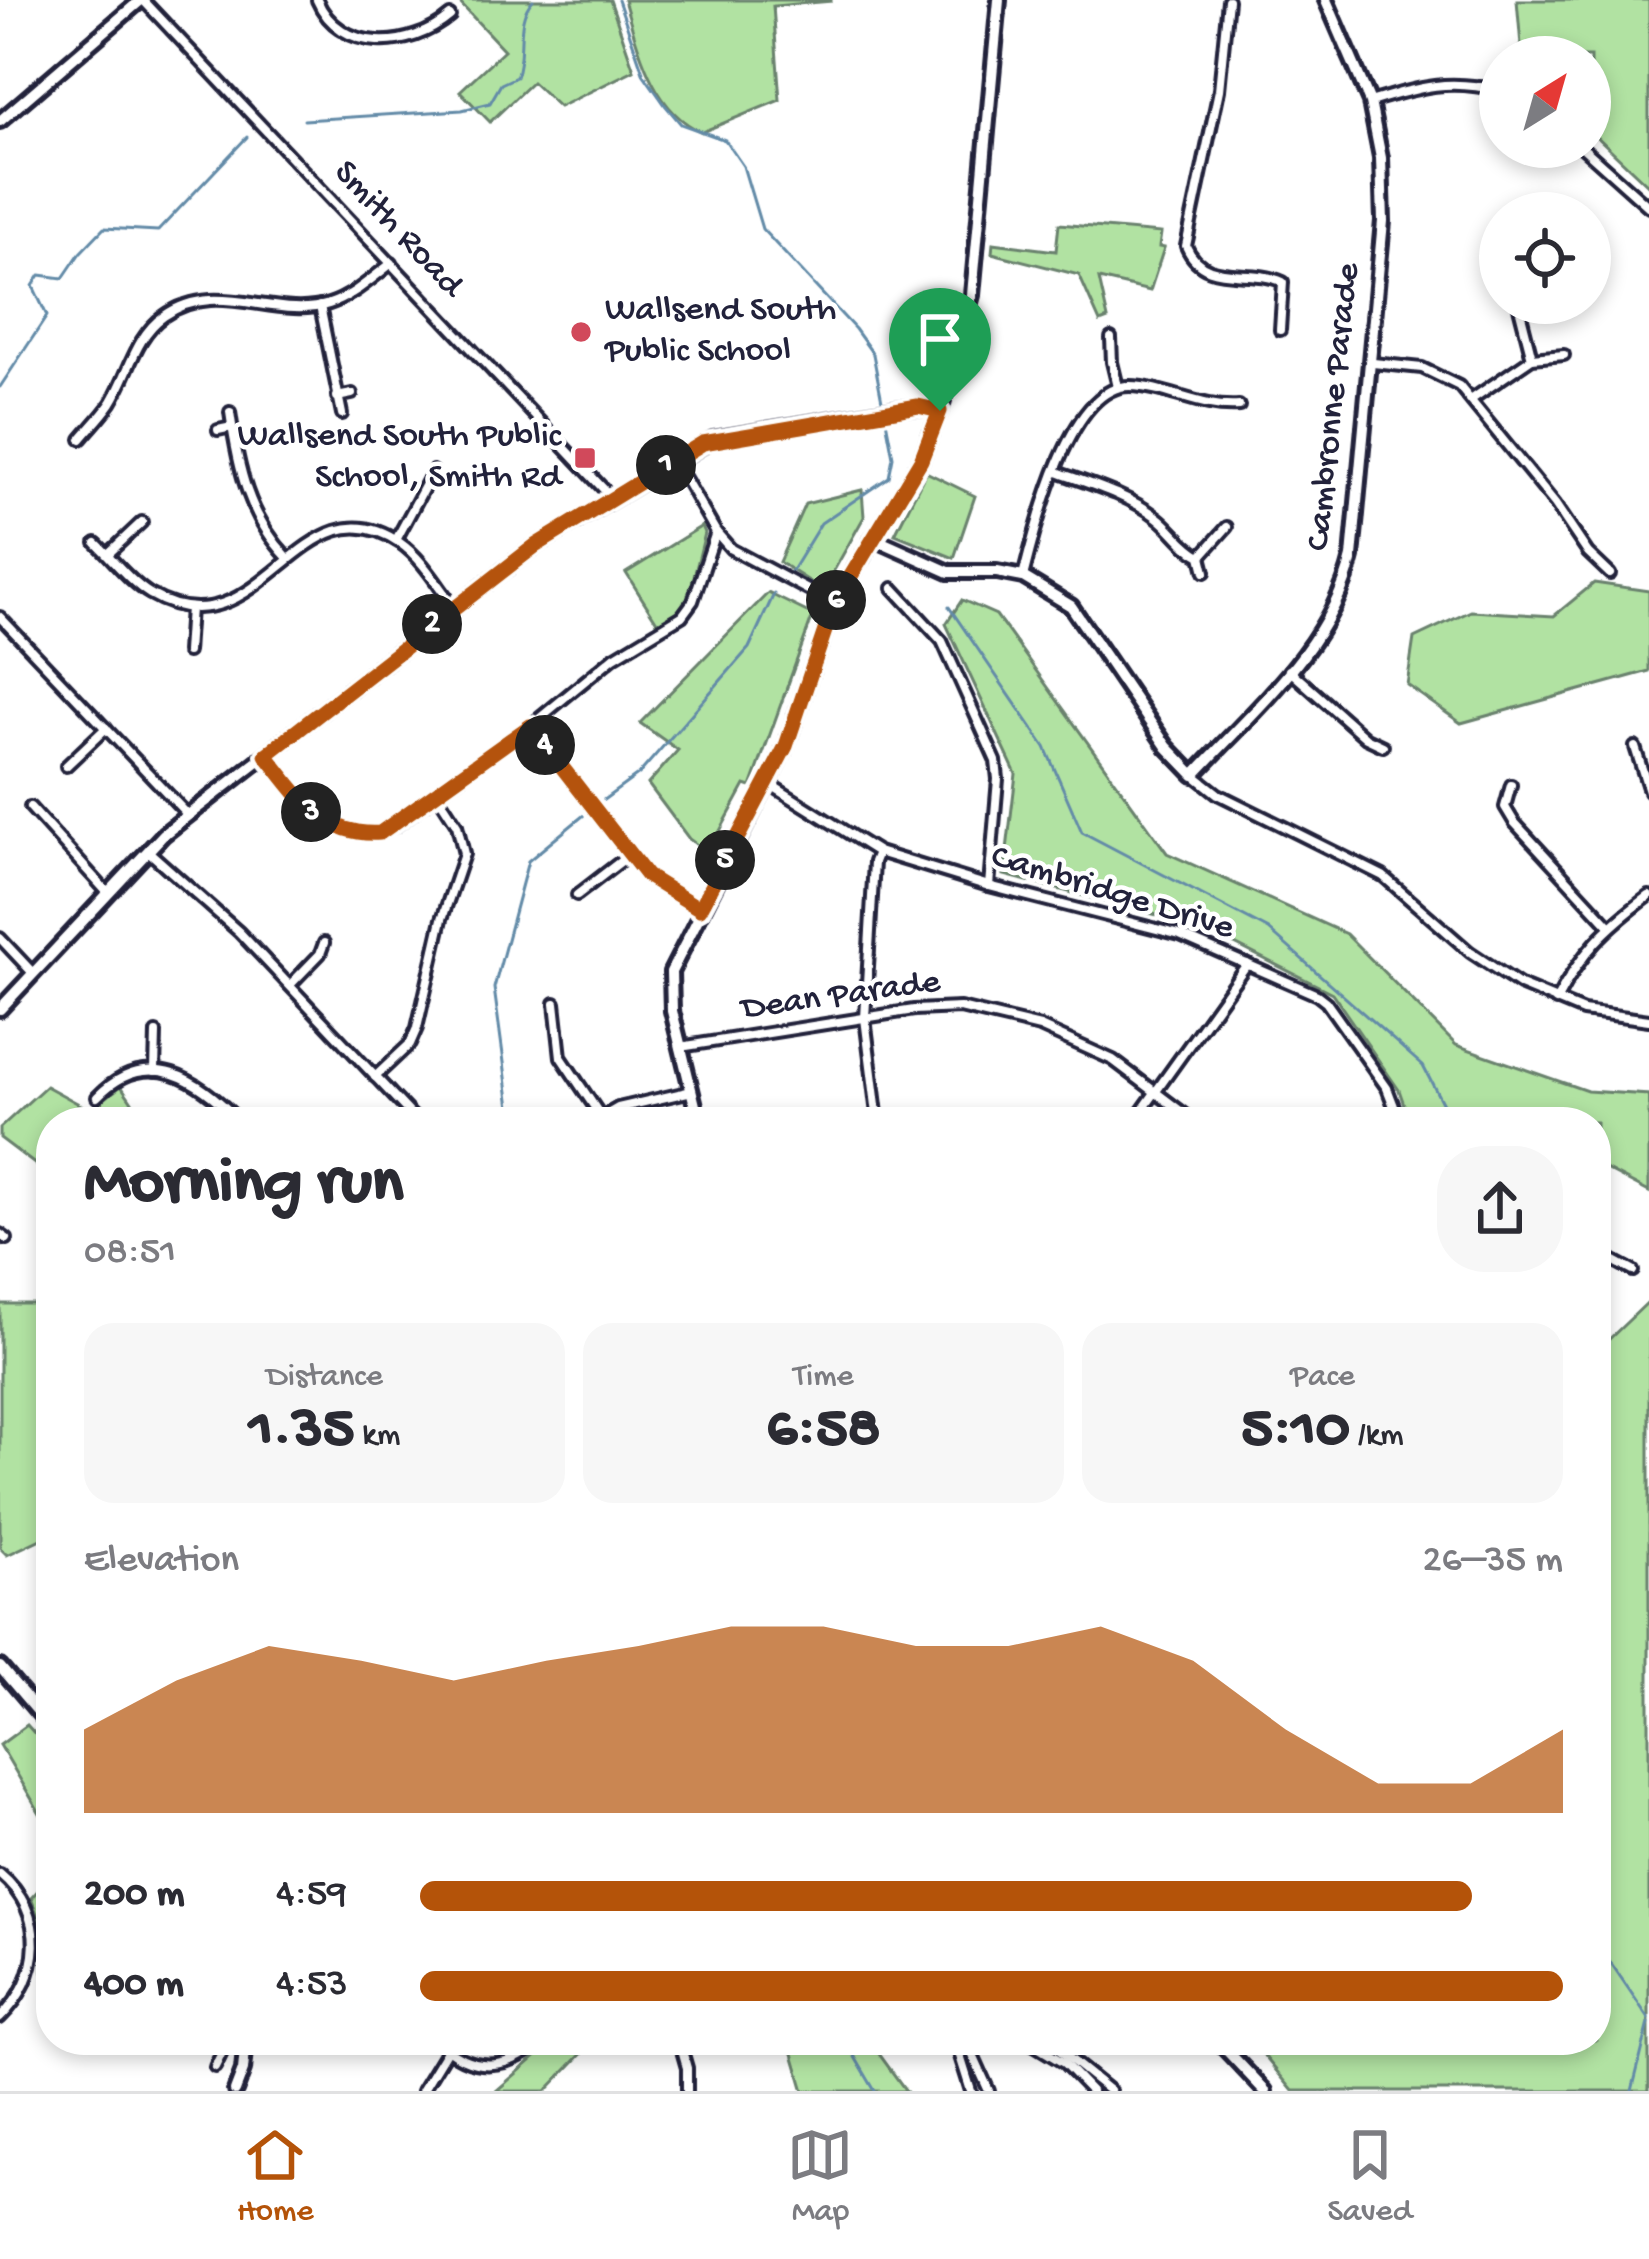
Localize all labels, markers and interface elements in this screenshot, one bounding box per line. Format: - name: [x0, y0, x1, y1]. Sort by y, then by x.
- north arrow: [1479, 36, 1611, 168]
- map controls: [1479, 36, 1611, 324]
- street label: Smith Road: [323, 153, 473, 309]
- button: locate: [1479, 192, 1611, 324]
- street label: Cambronne Parade: [1299, 261, 1372, 553]
- pin: [889, 288, 991, 411]
- place label: Wallsend South Public School: [604, 290, 836, 374]
- icon: arrive: [907, 306, 973, 372]
- marker: Wallsend South Public School: [568, 319, 594, 345]
- place label: Wallsend South Public School, Smith Rd: [237, 416, 564, 500]
- pin: 1: [636, 435, 696, 495]
- marker: Wallsend South Public School, Smith Rd: [572, 445, 598, 471]
- text: 1: [659, 446, 673, 484]
- pin: 6: [806, 570, 866, 630]
- text: 6: [828, 581, 844, 619]
- pin: 2: [402, 594, 462, 654]
- text: 2: [424, 605, 440, 643]
- pin: 4: [515, 715, 575, 775]
- text: 4: [537, 726, 553, 764]
- pin: 3: [281, 782, 341, 842]
- text: 3: [302, 793, 320, 831]
- pin: 5: [695, 830, 755, 890]
- street label: Cambridge Drive: [985, 837, 1239, 951]
- text: 5: [716, 841, 734, 879]
- street label: Dean Parade: [737, 962, 943, 1032]
- button: share: [1437, 1146, 1563, 1272]
- text: Morning run: [84, 1147, 403, 1225]
- text: 08:51: [84, 1231, 176, 1277]
- text: Distance: [266, 1359, 383, 1397]
- text: Time: [793, 1359, 854, 1397]
- text: Pace: [1290, 1359, 1355, 1397]
- text: 1.35: [249, 1397, 354, 1467]
- text: 6:58: [767, 1397, 880, 1467]
- text: 5:10: [1241, 1397, 1350, 1467]
- text: km: [354, 1418, 400, 1456]
- text: /km: [1350, 1418, 1404, 1456]
- text: Elevation: [84, 1539, 239, 1585]
- text: 26–35 m: [1423, 1539, 1563, 1585]
- text: 200 m: [84, 1873, 184, 1919]
- text: 4:59: [276, 1873, 347, 1919]
- text: 400 m: [84, 1963, 184, 2009]
- text: 4:53: [276, 1963, 347, 2009]
- tab: Home: [237, 2122, 313, 2232]
- tab: Map: [787, 2122, 853, 2232]
- tab: Saved: [1327, 2122, 1412, 2232]

